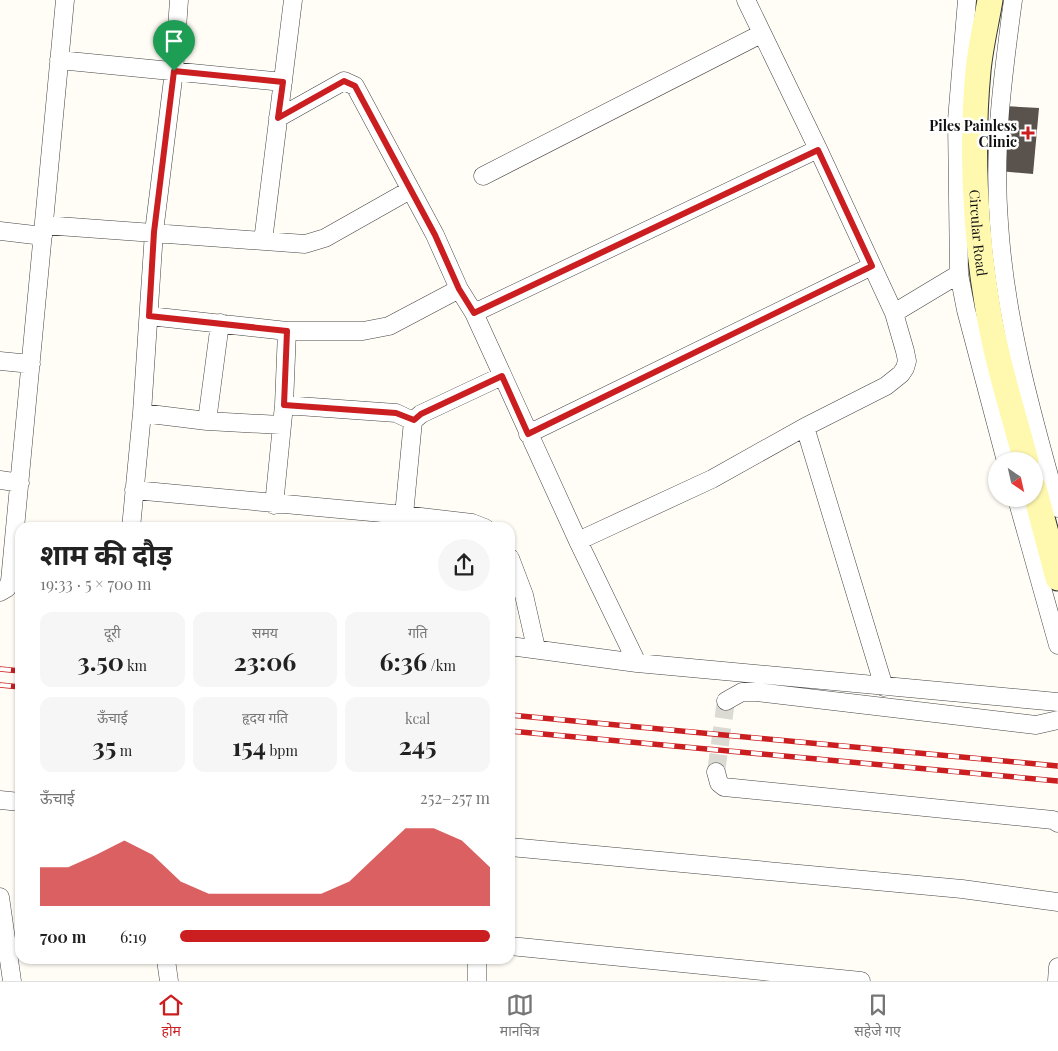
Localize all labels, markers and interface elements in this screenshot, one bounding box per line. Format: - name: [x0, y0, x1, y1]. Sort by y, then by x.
- pin: [153, 20, 195, 71]
- icon: arrive: [160, 27, 188, 55]
- place label: Piles Painless Clinic: [929, 116, 1017, 151]
- marker: Piles Painless Clinic: [1021, 126, 1035, 140]
- street label: Circular Road: [966, 189, 992, 277]
- north arrow: [988, 452, 1042, 508]
- map controls: [988, 452, 1043, 507]
- text: शाम की दौड़: [40, 535, 172, 572]
- button: share: [438, 539, 490, 591]
- text: 19:33 · 5 × 700 m: [40, 573, 151, 594]
- text: दूरी: [104, 623, 121, 642]
- text: समय: [252, 623, 278, 642]
- text: गति: [408, 623, 427, 642]
- text: 3.50: [78, 644, 124, 677]
- text: 23:06: [234, 644, 296, 677]
- text: 6:36: [379, 644, 427, 677]
- text: km: [124, 656, 147, 675]
- text: /km: [427, 656, 456, 675]
- text: ऊँचाई: [97, 708, 128, 727]
- text: हृदय गति: [242, 708, 288, 727]
- text: kcal: [405, 709, 430, 728]
- text: 245: [399, 728, 437, 761]
- text: 35: [93, 729, 116, 762]
- text: 154: [232, 729, 266, 762]
- text: m: [116, 741, 132, 760]
- text: bpm: [266, 741, 298, 760]
- text: ऊँचाई: [40, 787, 75, 808]
- text: 252–257 m: [420, 787, 490, 808]
- text: 700 m: [40, 926, 86, 947]
- text: 6:19: [120, 926, 147, 947]
- tab: होम: [157, 991, 185, 1042]
- tab: मानचित्र: [500, 991, 540, 1042]
- tab: सहेजे गए: [854, 991, 901, 1042]

